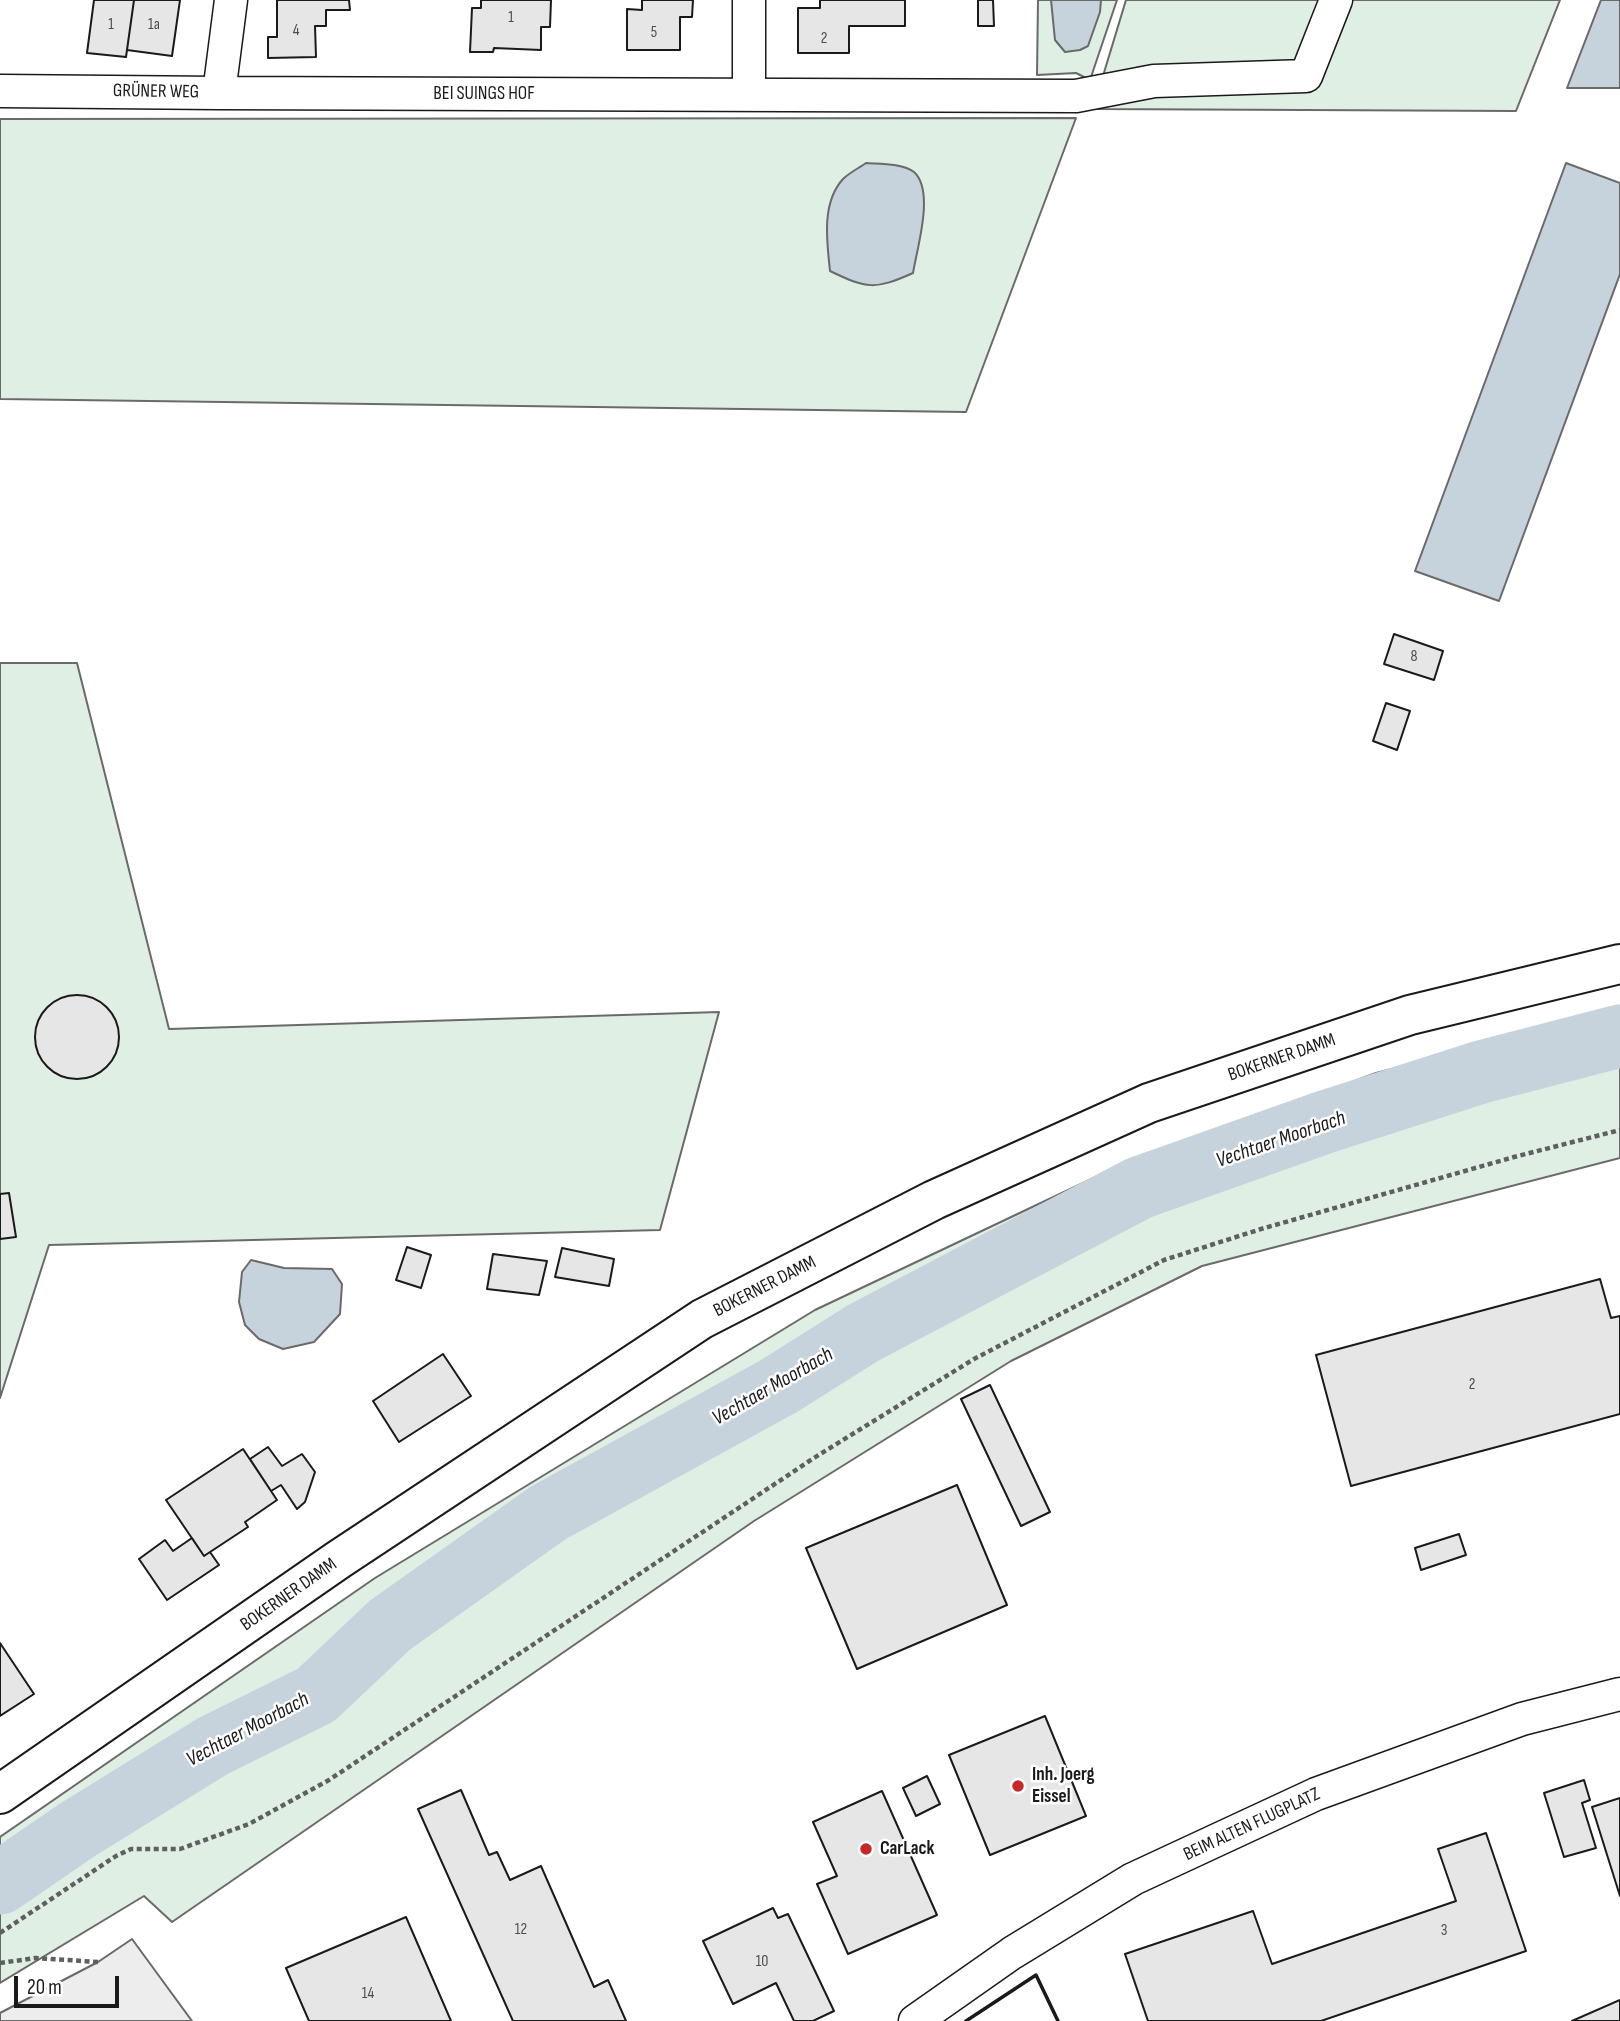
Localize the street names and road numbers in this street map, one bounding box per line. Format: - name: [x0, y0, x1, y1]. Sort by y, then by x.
- street label: GRÜNER WEG: [113, 80, 199, 104]
- street label: BEI SUINGS HOF: [433, 83, 535, 105]
- street label: BOKERNER DAMM: [1225, 1029, 1339, 1087]
- street label: BOKERNER DAMM: [710, 1251, 820, 1323]
- street label: BOKERNER DAMM: [237, 1554, 341, 1636]
- street label: BEIM ALTEN FLUGPLATZ: [1180, 1783, 1324, 1867]

